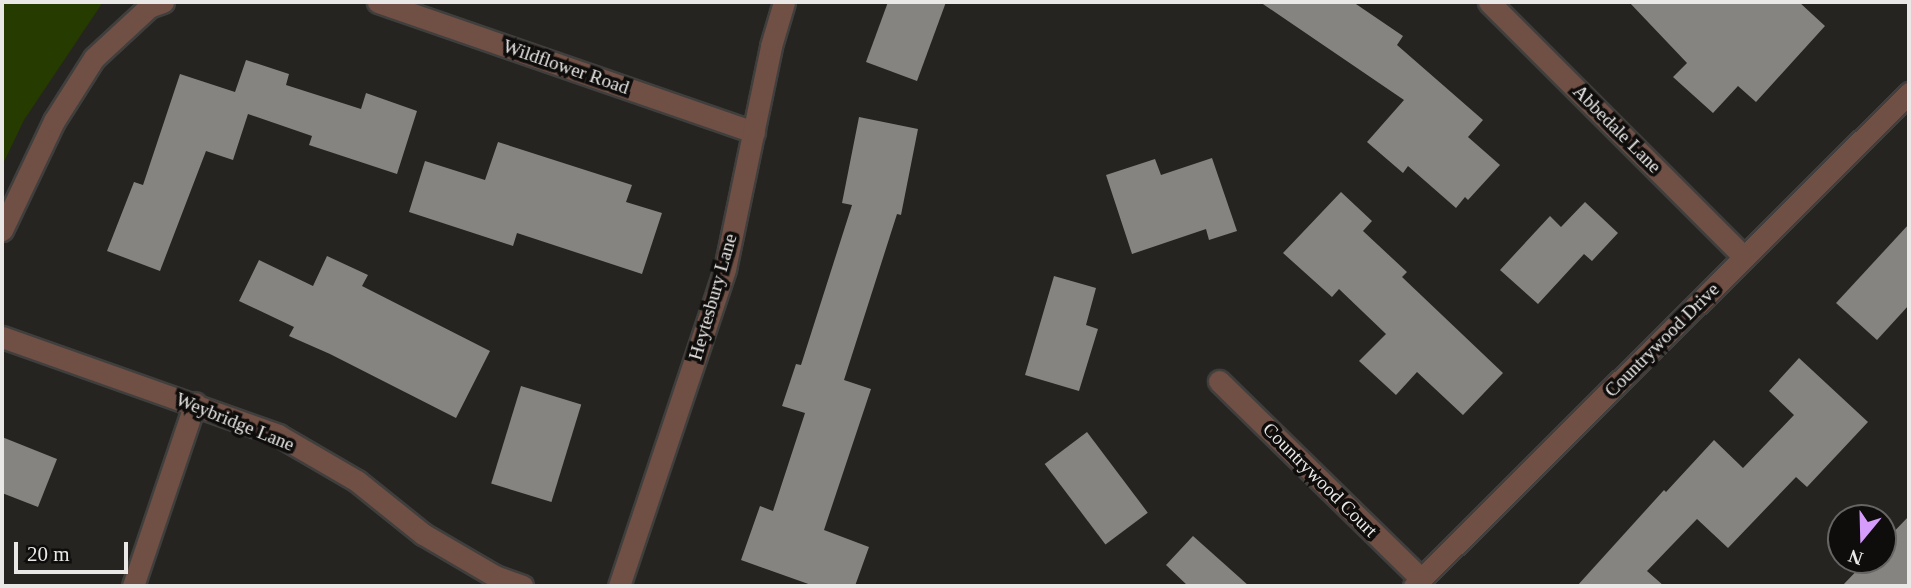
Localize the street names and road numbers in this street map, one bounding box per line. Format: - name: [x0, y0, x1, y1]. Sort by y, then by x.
- street label: Wildflower Road: [500, 35, 632, 99]
- street label: Abbedale Lane: [1568, 80, 1666, 178]
- street label: Heytesbury Lane: [684, 231, 742, 363]
- street label: Countrywood Drive: [1600, 278, 1724, 402]
- street label: Weybridge Lane: [172, 388, 298, 456]
- street label: Countrywood Court: [1258, 418, 1382, 542]

